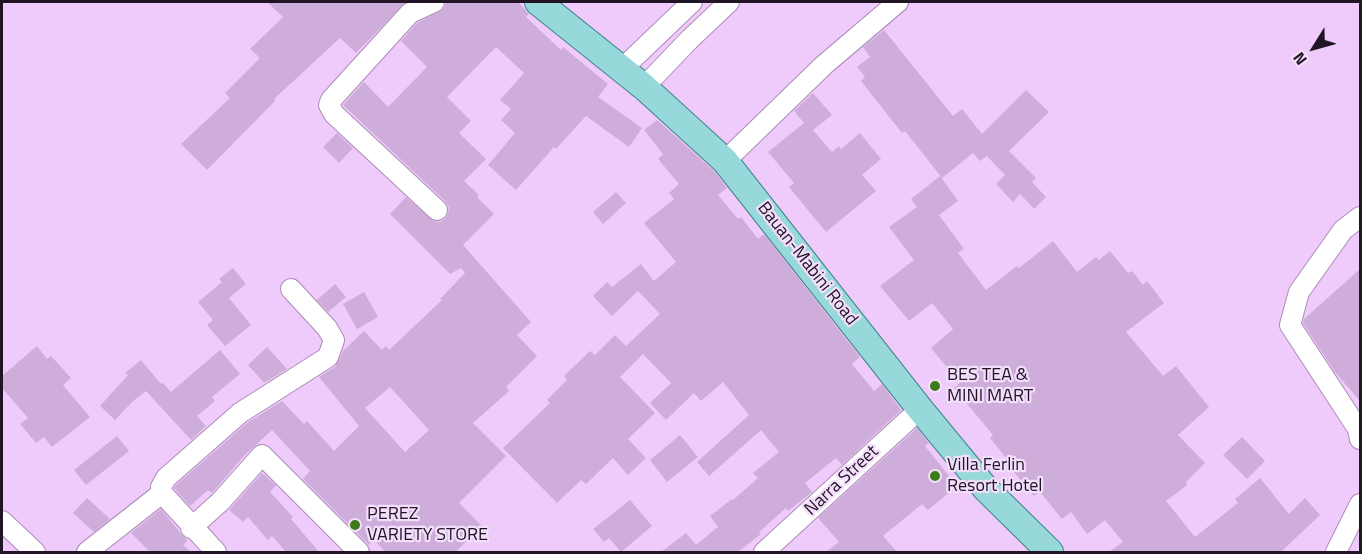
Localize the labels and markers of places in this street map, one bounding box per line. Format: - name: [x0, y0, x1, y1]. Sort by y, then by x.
- place label: BES TEA & MINI MART: [947, 365, 1033, 407]
- marker: BES TEA & MINI MART: [928, 379, 942, 393]
- place label: Villa Ferlin Resort Hotel: [947, 455, 1042, 498]
- marker: Villa Ferlin Resort Hotel: [928, 469, 942, 483]
- place label: PEREZ VARIETY STORE: [367, 504, 488, 546]
- marker: PEREZ VARIETY STORE: [348, 518, 362, 532]

